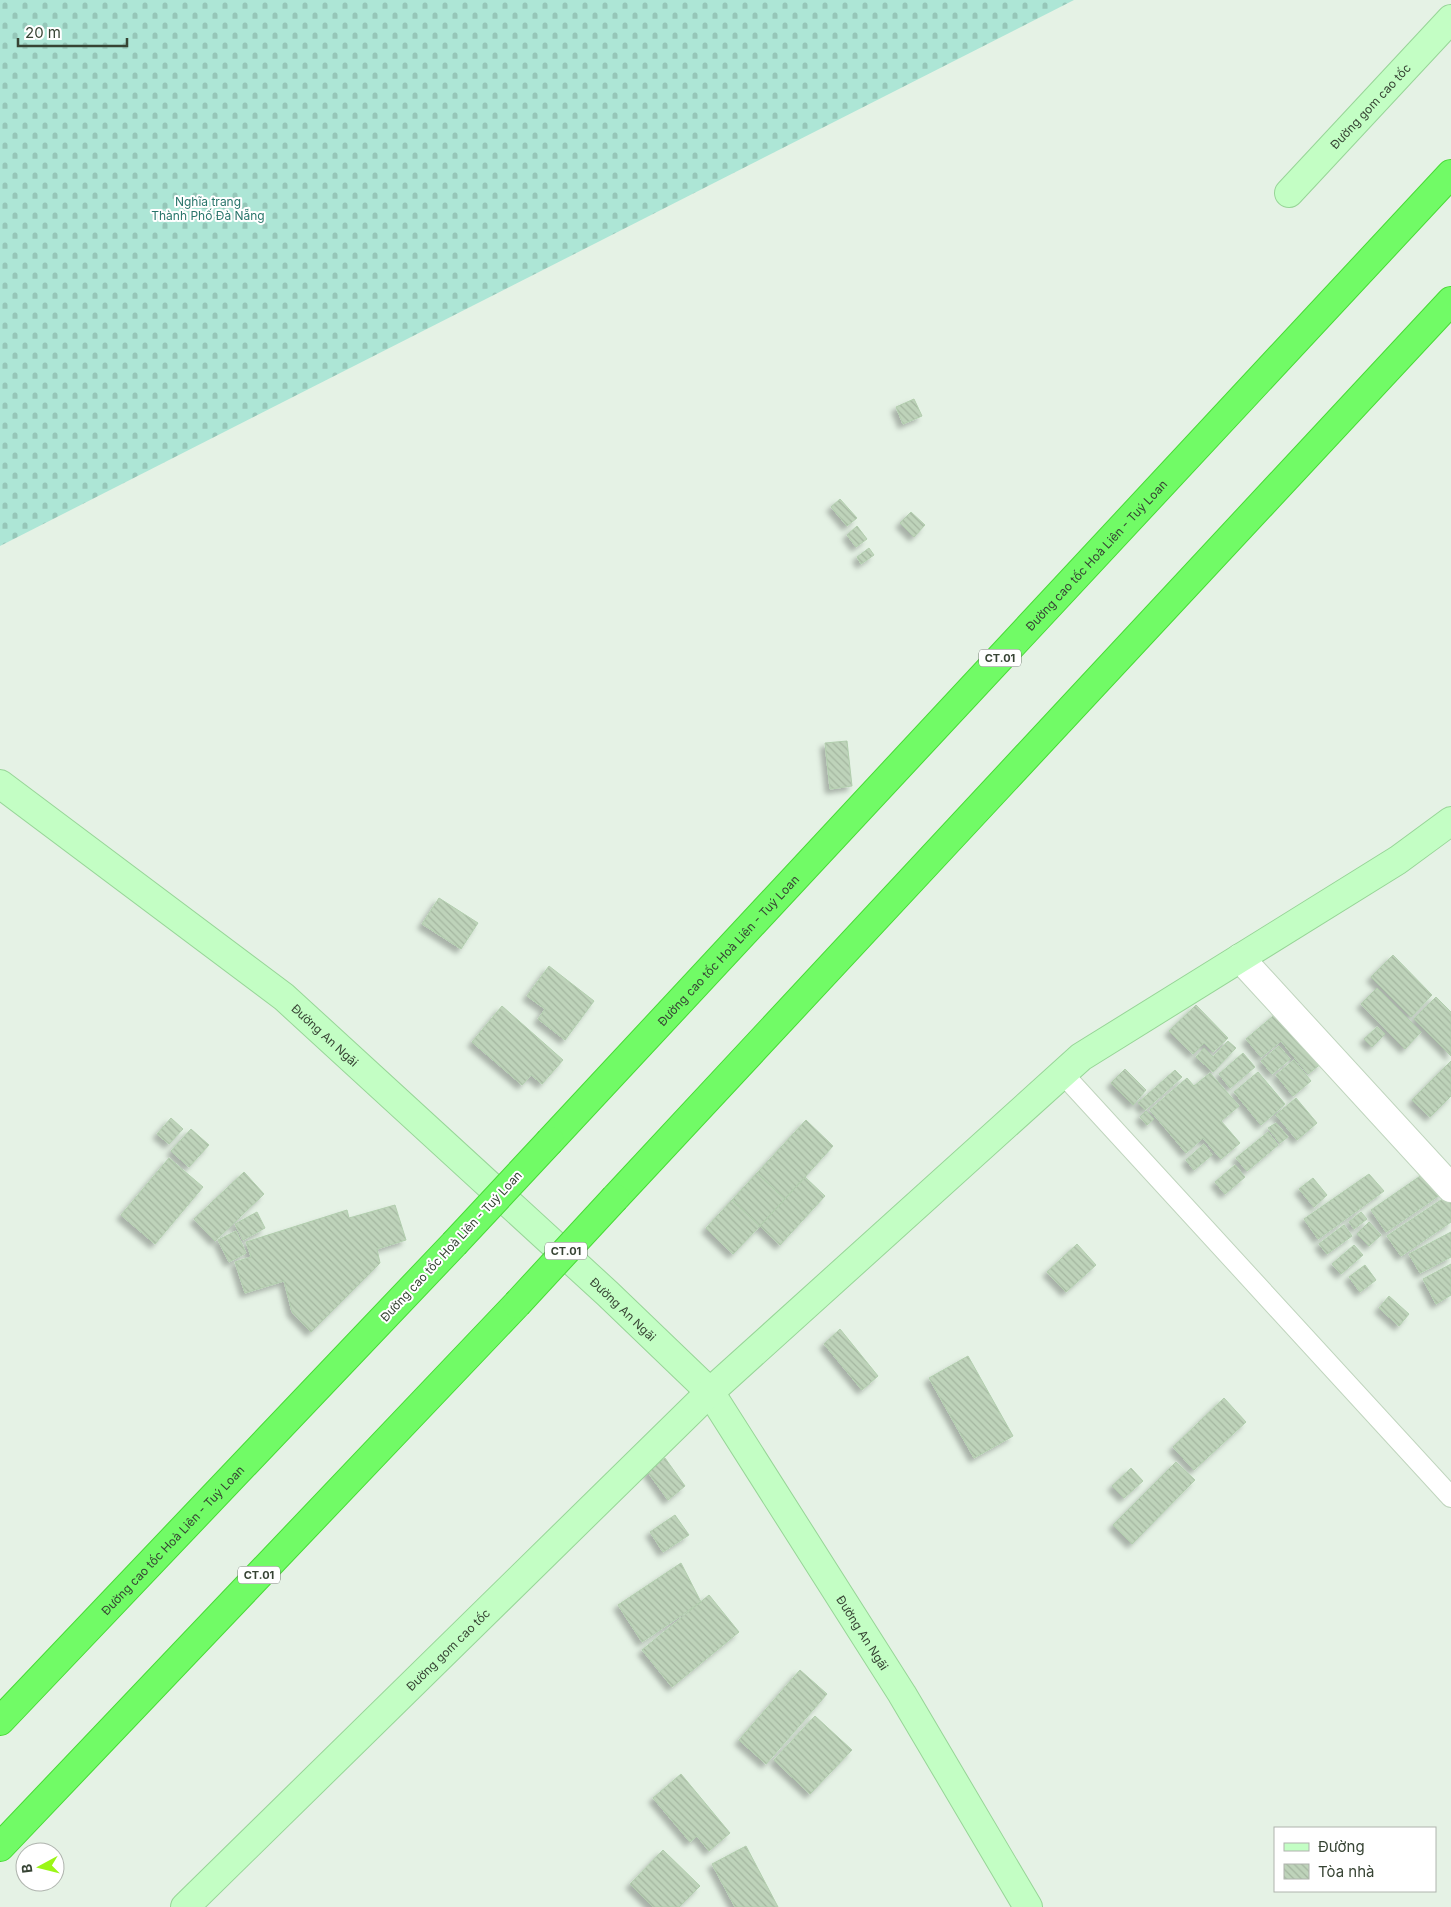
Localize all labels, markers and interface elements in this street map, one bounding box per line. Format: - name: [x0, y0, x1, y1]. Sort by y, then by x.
- scale bar: [18, 15, 126, 47]
- text: 20 m: [25, 23, 61, 42]
- street label: Đường gom cao tốc: [1327, 60, 1414, 152]
- park label: Nghĩa trang Thành Phố Đà Nẵng: [151, 194, 265, 223]
- street label: Đường cao tốc Hoà Liên - Tuý Loan: [1022, 476, 1170, 634]
- road number: CT.01: [979, 650, 1021, 666]
- street label: Đường cao tốc Hoà Liên - Tuý Loan: [654, 871, 802, 1029]
- street label: Đường An Ngãi: [289, 1000, 362, 1069]
- street label: Đường cao tốc Hoà Liên - Tuý Loan: [377, 1168, 525, 1324]
- road number: CT.01: [545, 1242, 587, 1260]
- street label: Đường An Ngãi: [587, 1274, 660, 1344]
- street label: Đường cao tốc Hoà Liên - Tuý Loan: [98, 1462, 247, 1618]
- road number: CT.01: [238, 1566, 280, 1584]
- street label: Đường An Ngãi: [834, 1592, 892, 1673]
- street label: Đường gom cao tốc: [403, 1605, 493, 1694]
- legend: [1274, 1827, 1436, 1892]
- text: Đường: [1318, 1837, 1365, 1856]
- north arrow: [15, 1842, 65, 1892]
- text: Tòa nhà: [1318, 1862, 1374, 1881]
- text: B: [18, 1863, 36, 1874]

